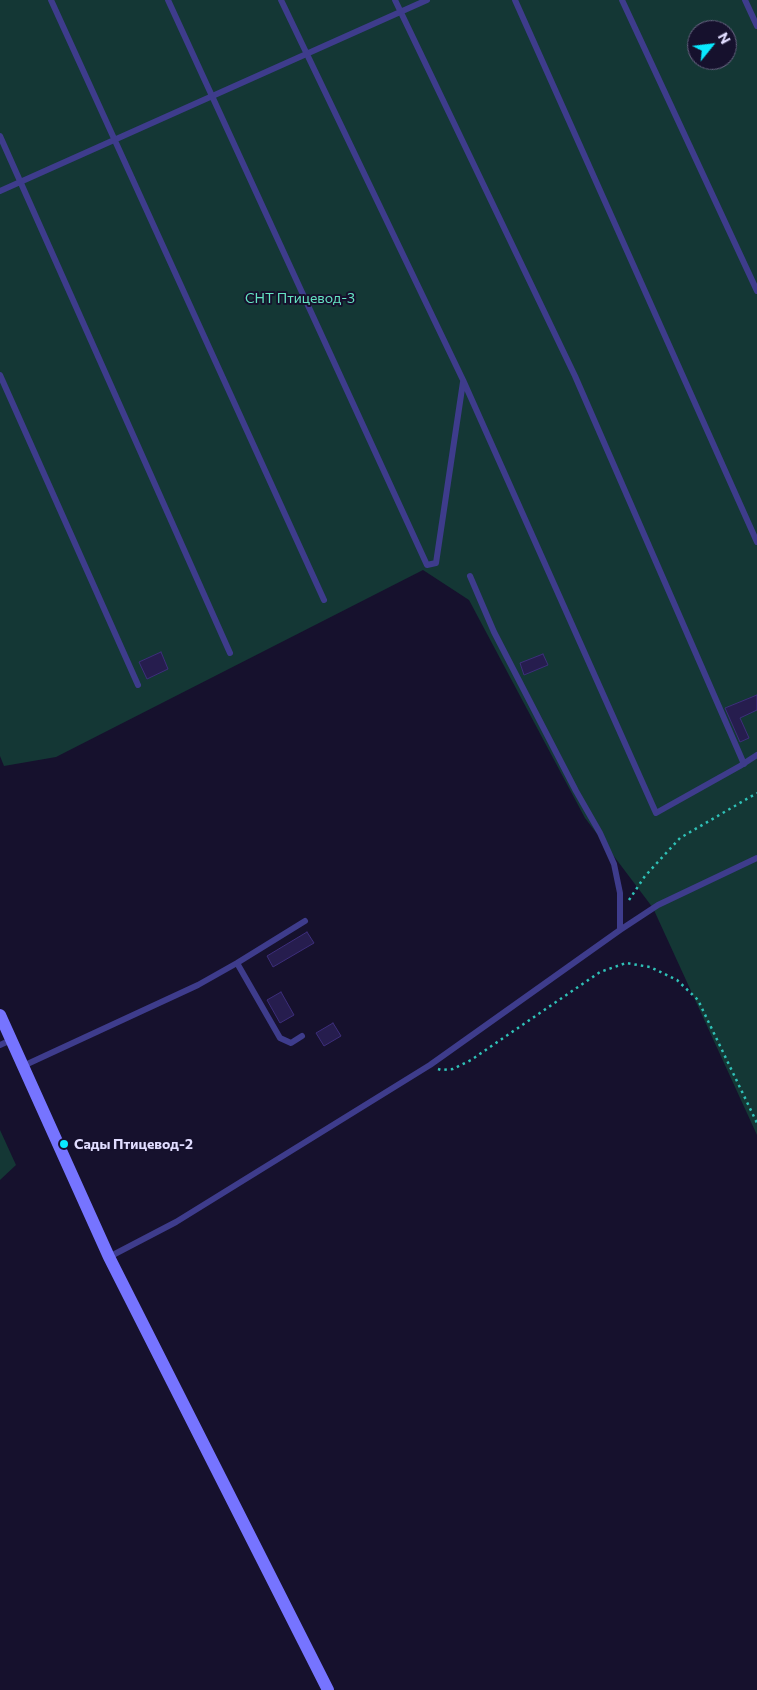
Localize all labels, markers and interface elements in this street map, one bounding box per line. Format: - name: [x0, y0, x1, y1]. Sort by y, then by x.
- north arrow: [687, 20, 737, 70]
- text: N: [715, 29, 735, 47]
- park label: СНТ Птицевод-3: [245, 290, 355, 306]
- place label: Сады Птицевод-2: [74, 1136, 193, 1152]
- marker: Сады Птицевод-2: [58, 1138, 70, 1150]

